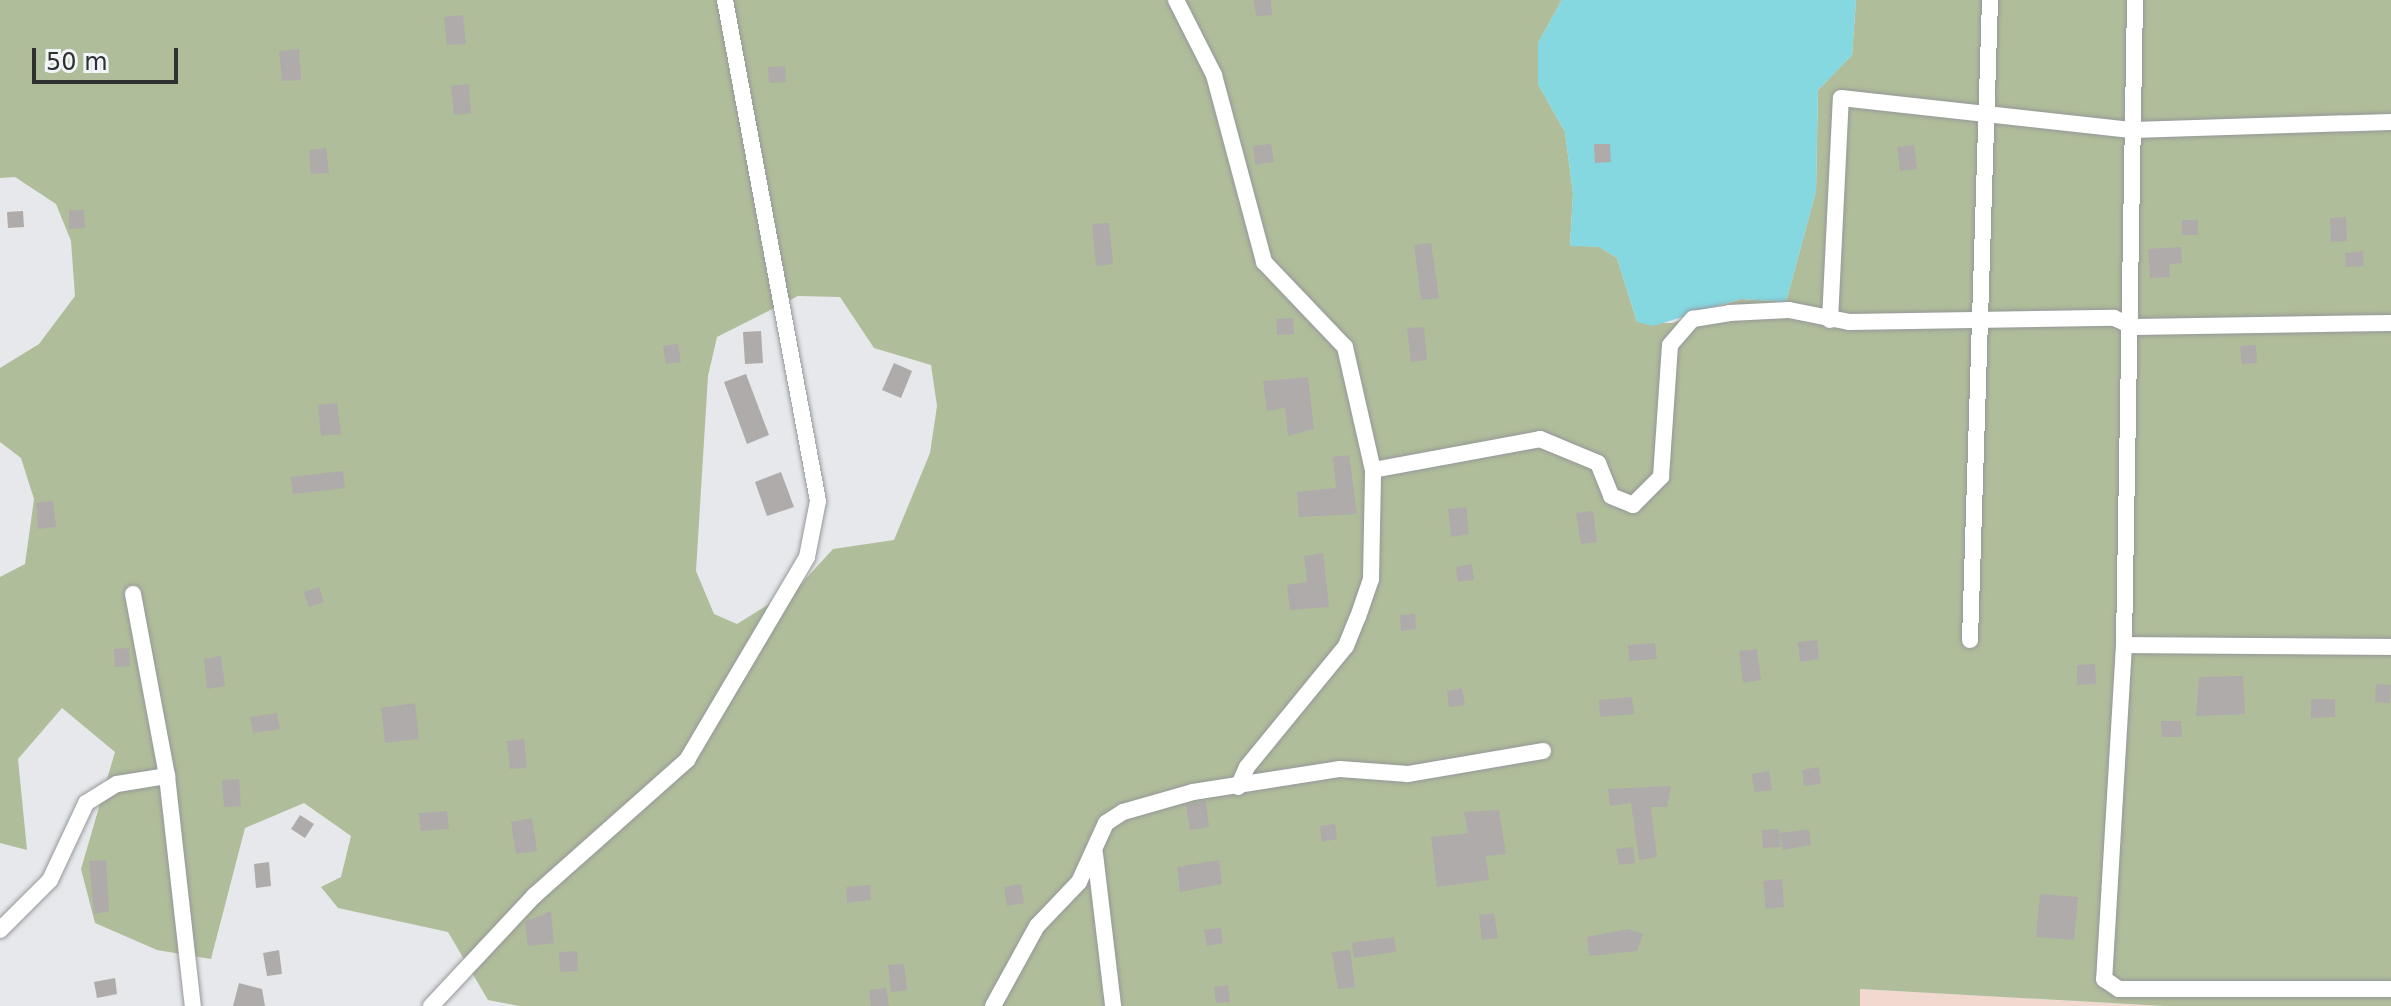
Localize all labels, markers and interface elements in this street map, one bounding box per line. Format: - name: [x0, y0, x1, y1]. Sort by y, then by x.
- scale bar: [36, 32, 182, 82]
- text: 50 m: [46, 48, 108, 76]

